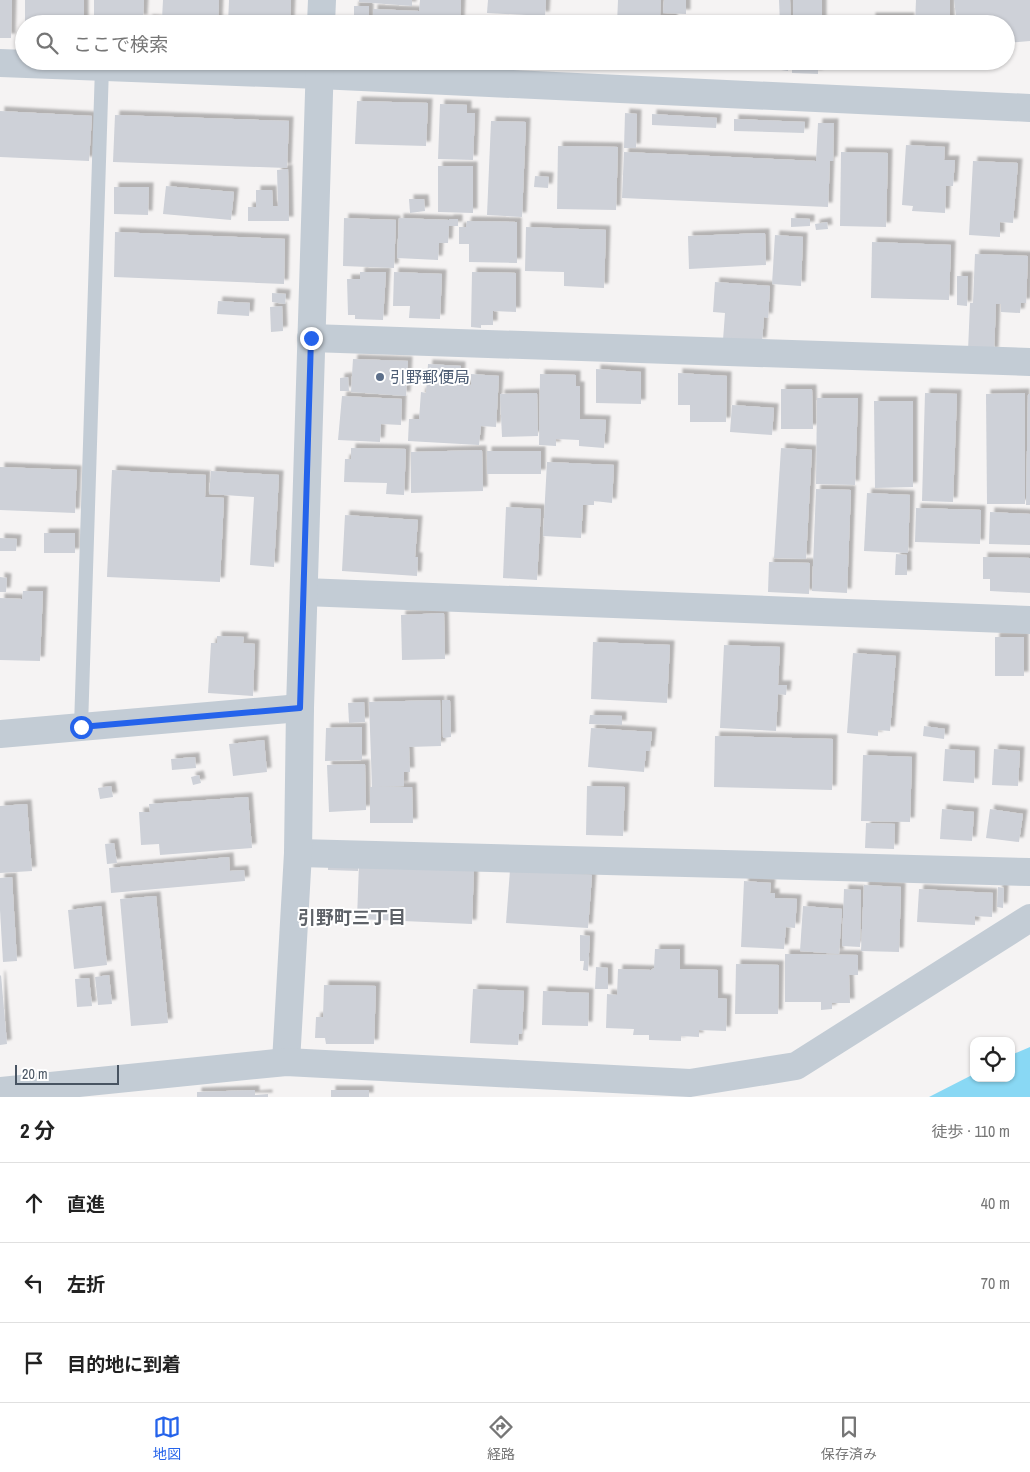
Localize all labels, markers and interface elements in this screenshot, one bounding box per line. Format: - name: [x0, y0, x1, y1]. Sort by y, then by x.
- search box: [15, 15, 1015, 70]
- icon: search: [33, 29, 61, 57]
- text: ここで検索: [73, 31, 168, 57]
- route end: [300, 327, 323, 350]
- place label: 引野郵便局: [390, 366, 470, 388]
- marker: 引野郵便局: [374, 371, 386, 383]
- route start: [70, 716, 93, 739]
- district label: 引野町三丁目: [298, 905, 406, 930]
- map controls: [970, 1037, 1015, 1082]
- button: locate: [970, 1037, 1015, 1082]
- scale bar: [15, 1062, 119, 1085]
- text: 20 m: [22, 1065, 48, 1083]
- text: 2 分: [20, 1116, 55, 1145]
- text: 徒歩 · 110 m: [932, 1120, 1010, 1142]
- icon: ahead: [20, 1189, 48, 1217]
- text: 直進: [67, 1191, 105, 1217]
- text: 40 m: [981, 1192, 1010, 1214]
- icon: left: [20, 1269, 48, 1297]
- text: 左折: [67, 1271, 105, 1297]
- text: 70 m: [981, 1272, 1010, 1294]
- icon: arrive: [20, 1349, 48, 1377]
- text: 目的地に到着: [67, 1351, 181, 1377]
- tab: 地図: [153, 1413, 181, 1463]
- tab: 経路: [487, 1413, 515, 1463]
- tab: 保存済み: [821, 1413, 877, 1463]

